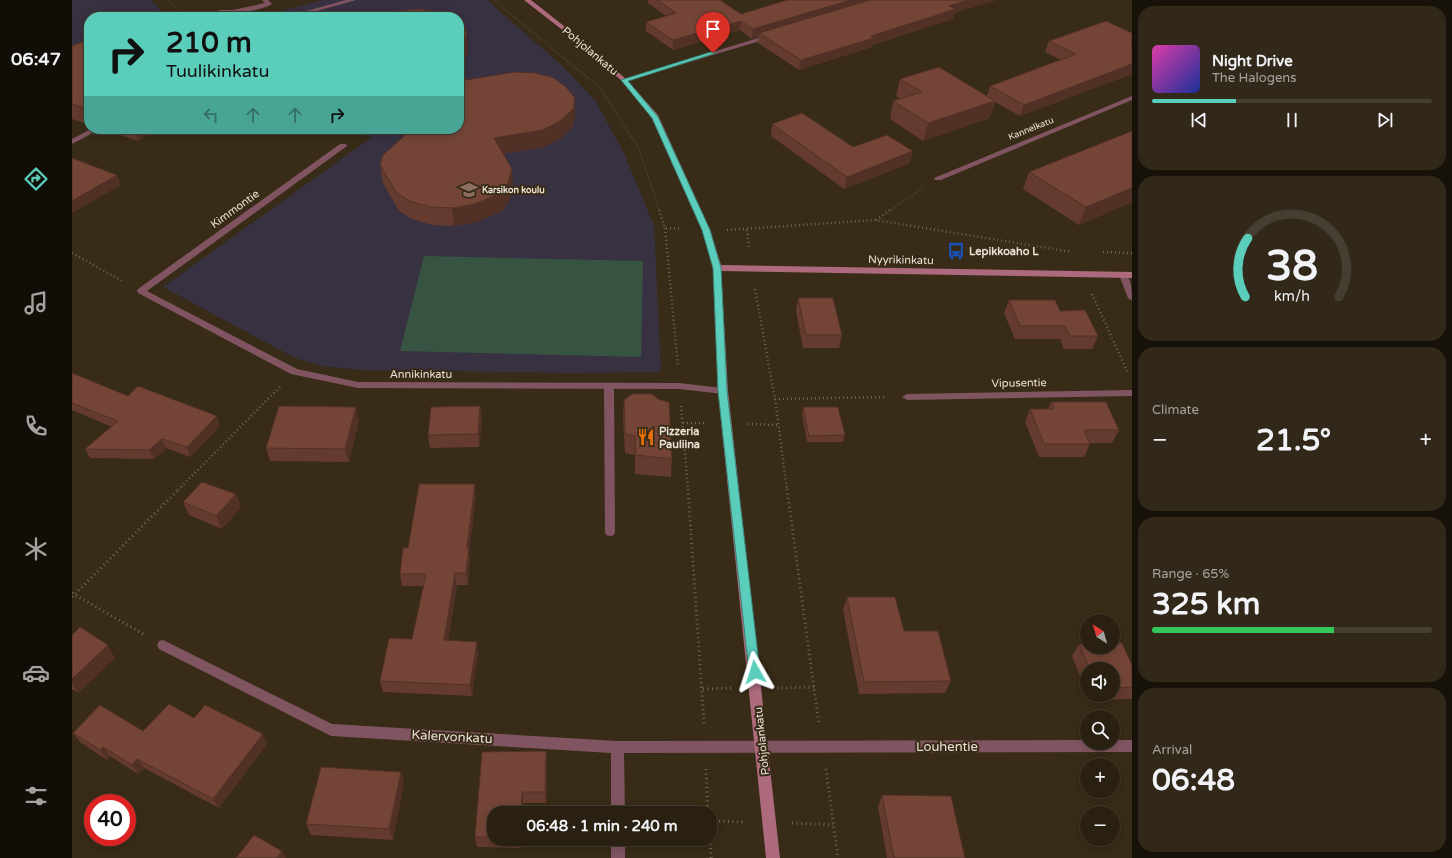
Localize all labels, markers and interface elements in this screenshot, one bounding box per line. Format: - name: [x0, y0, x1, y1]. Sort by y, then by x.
- pin: [696, 12, 730, 53]
- icon: arrive: [702, 18, 724, 40]
- street label: Pohjolankatu: [560, 24, 620, 78]
- text: 210 m: [166, 26, 252, 60]
- icon: right: [100, 28, 152, 80]
- text: 06:47: [11, 48, 61, 70]
- text: Night Drive: [1212, 52, 1293, 70]
- text: Tuulikinkatu: [166, 60, 269, 82]
- text: The Halogens: [1212, 70, 1296, 86]
- icon: left: [200, 104, 222, 126]
- icon: ahead: [242, 104, 264, 126]
- icon: ahead: [284, 104, 306, 126]
- icon: right: [326, 104, 348, 126]
- icon: previous: [1188, 109, 1210, 131]
- icon: pause: [1281, 109, 1303, 131]
- icon: next: [1374, 109, 1396, 131]
- street label: Kannelkatu: [1007, 115, 1055, 143]
- icon: directions: [22, 165, 50, 193]
- school or university icon: Karsikon koulu: [459, 180, 479, 200]
- place label: Karsikon koulu: [482, 185, 545, 196]
- street label: Kimmontie: [208, 187, 262, 231]
- bus stop icon: Lepikkoaho L: [946, 241, 966, 261]
- text: 38: [1266, 241, 1318, 291]
- place label: Lepikkoaho L: [969, 245, 1039, 259]
- street label: Nyyrikinkatu: [868, 253, 934, 267]
- text: km/h: [1274, 287, 1310, 304]
- icon: music: [22, 289, 50, 317]
- street label: Annikinkatu: [390, 368, 452, 381]
- street label: Vipusentie: [991, 376, 1047, 390]
- text: Climate: [1152, 402, 1199, 418]
- icon: phone: [22, 412, 50, 440]
- text: 21.5°: [1256, 422, 1331, 459]
- place label: Pizzeria Pauliina: [659, 425, 700, 451]
- restaurant icon: Pizzeria Pauliina: [636, 427, 656, 447]
- text: −: [1152, 427, 1168, 453]
- text: +: [1420, 427, 1432, 453]
- icon: climate: [22, 535, 50, 563]
- text: Range · 65%: [1152, 566, 1229, 582]
- text: 325 km: [1152, 586, 1260, 623]
- north arrow: [1080, 614, 1120, 654]
- map controls: [1080, 614, 1120, 846]
- position arrow: [734, 651, 776, 693]
- icon: car: [22, 659, 50, 687]
- button: sound: [1080, 662, 1120, 702]
- street label: Pohjolankatu: [752, 706, 772, 776]
- button: search: [1080, 710, 1120, 750]
- street label: Kalervonkatu: [411, 727, 493, 747]
- street label: Louhentie: [916, 739, 978, 755]
- text: Arrival: [1152, 742, 1192, 758]
- button: +: [1080, 758, 1120, 798]
- text: 06:48: [1152, 762, 1235, 799]
- icon: filters: [22, 782, 50, 810]
- speed limit sign: 40: [84, 794, 136, 846]
- button: −: [1080, 806, 1120, 846]
- text: 06:48 · 1 min · 240 m: [527, 817, 677, 835]

